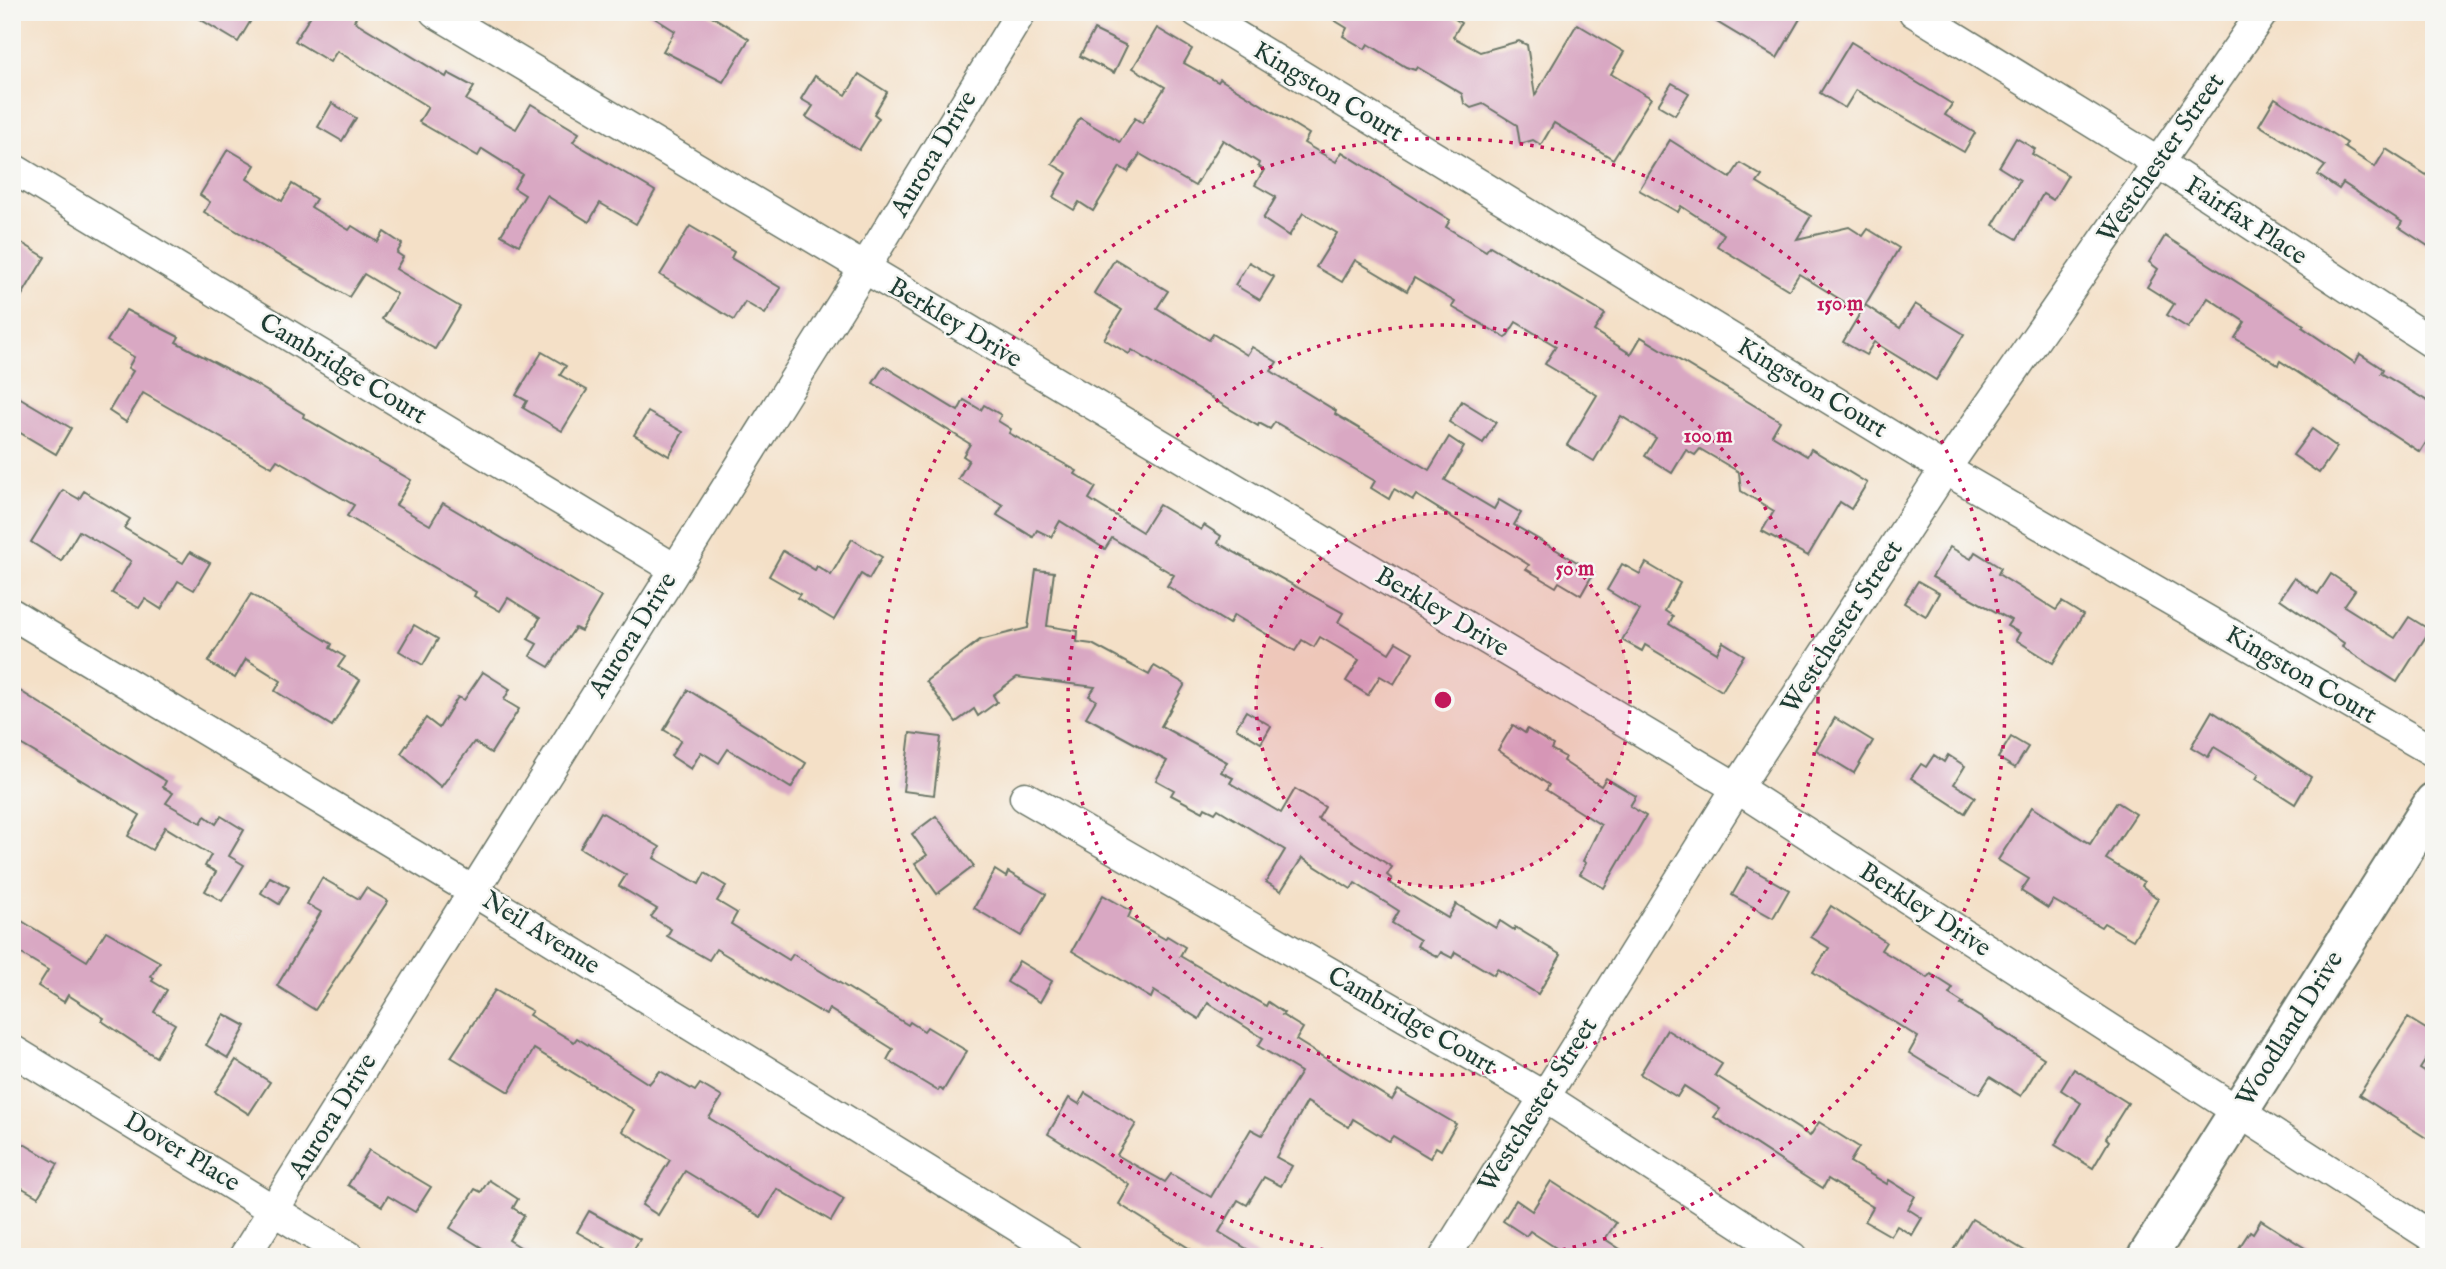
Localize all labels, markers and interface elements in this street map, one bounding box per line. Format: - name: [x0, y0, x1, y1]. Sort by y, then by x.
- street label: Kingston Court: [1247, 34, 1409, 150]
- street label: Westchester Street: [2090, 66, 2232, 249]
- street label: Aurora Drive: [883, 85, 985, 224]
- street label: Fairfax Place: [2179, 169, 2313, 273]
- street label: Berkley Drive: [882, 270, 1028, 376]
- text: 150 m: [1817, 291, 1864, 318]
- street label: Cambridge Court: [253, 306, 433, 432]
- street label: Kingston Court: [1731, 330, 1893, 446]
- text: 100 m: [1683, 423, 1733, 450]
- street label: Westchester Street: [1774, 534, 1910, 720]
- text: 50 m: [1556, 556, 1595, 583]
- street label: Berkley Drive: [1369, 559, 1515, 665]
- street label: Aurora Drive: [581, 566, 685, 705]
- street label: Kingston Court: [2219, 618, 2383, 732]
- centre of rings: [1431, 688, 1455, 712]
- street label: Berkley Drive: [1853, 855, 1997, 965]
- street label: Neil Avenue: [476, 884, 606, 982]
- street label: Woodland Drive: [2229, 945, 2351, 1113]
- street label: Cambridge Court: [1321, 959, 1503, 1083]
- street label: Westchester Street: [1471, 1011, 1605, 1199]
- street label: Aurora Drive: [281, 1047, 385, 1186]
- street label: Dover Place: [118, 1104, 246, 1200]

